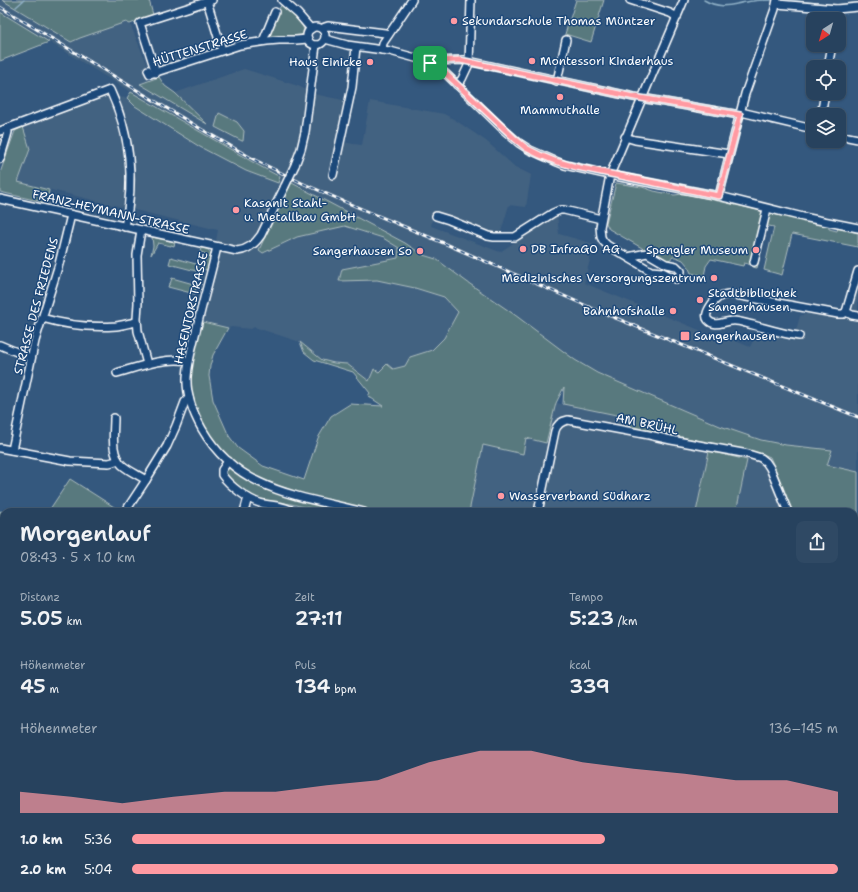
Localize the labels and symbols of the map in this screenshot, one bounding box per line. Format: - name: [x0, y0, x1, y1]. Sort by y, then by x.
- north arrow: [806, 12, 846, 52]
- place label: Sekundarschule Thomas Müntzer: [462, 13, 656, 29]
- marker: Sekundarschule Thomas Müntzer: [449, 16, 459, 26]
- street label: HÜTTENSTRASSE: [151, 26, 249, 70]
- pin: [413, 46, 447, 80]
- place label: Montessori Kinderhaus: [540, 53, 674, 69]
- place label: Haus Einicke: [289, 54, 362, 70]
- marker: Montessori Kinderhaus: [527, 56, 537, 66]
- marker: Haus Einicke: [365, 57, 375, 67]
- marker: Mammuthalle: [555, 92, 565, 102]
- place label: Mammuthalle: [520, 102, 600, 118]
- street label: FRANZ-HEYMANN-STRASSE: [31, 186, 191, 238]
- place label: Kasanit Stahl- u. Metallbau GmbH: [244, 195, 356, 225]
- marker: Kasanit Stahl- u. Metallbau GmbH: [231, 205, 241, 215]
- street label: STRASSE DES FRIEDENS: [10, 235, 62, 376]
- place label: DB InfraGO AG: [531, 241, 620, 257]
- place label: Spengler Museum: [646, 242, 748, 258]
- place label: Sangerhausen So: [313, 243, 412, 259]
- marker: DB InfraGO AG: [518, 244, 528, 254]
- marker: Spengler Museum: [751, 245, 761, 255]
- marker: Sangerhausen So: [415, 246, 425, 256]
- street label: HASENTORSTRASSE: [170, 250, 212, 366]
- place label: Medizinisches Versorgungszentrum: [502, 270, 706, 286]
- marker: Medizinisches Versorgungszentrum: [709, 273, 719, 283]
- place label: Stadtbibliothek Sangerhausen: [708, 285, 797, 315]
- marker: Stadtbibliothek Sangerhausen: [695, 295, 705, 305]
- place label: Bahnhofshalle: [583, 303, 665, 319]
- marker: Bahnhofshalle: [668, 306, 678, 316]
- place label: Sangerhausen: [694, 328, 776, 344]
- marker: Sangerhausen: [679, 330, 691, 342]
- street label: AM BRÜHL: [614, 410, 680, 438]
- place label: Wasserverband Südharz: [509, 488, 651, 504]
- marker: Wasserverband Südharz: [496, 491, 506, 501]

